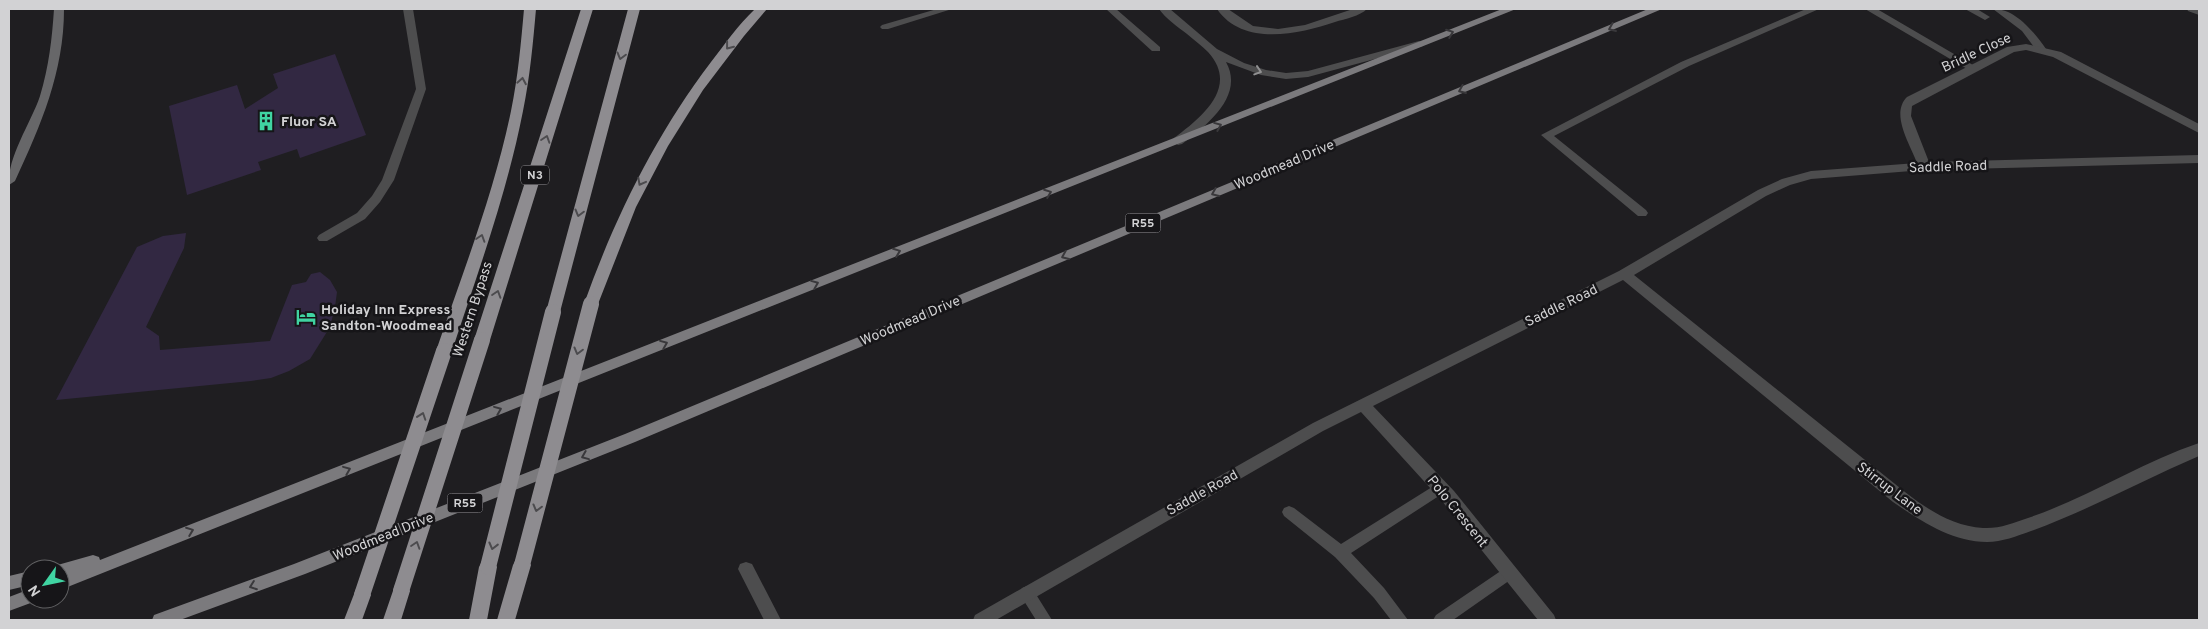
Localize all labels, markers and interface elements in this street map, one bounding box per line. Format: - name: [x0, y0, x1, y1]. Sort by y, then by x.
- one-way arrow: [1608, 21, 1617, 32]
- one-way arrow: [1445, 29, 1454, 39]
- street label: Bridle Close: [1939, 30, 2014, 77]
- one-way arrow: [727, 40, 735, 49]
- one-way arrow: [616, 51, 627, 60]
- one-way arrow: [1253, 65, 1262, 75]
- one-way arrow: [517, 76, 527, 85]
- one-way arrow: [1458, 84, 1467, 94]
- building icon: Fluor SA: [255, 110, 277, 132]
- place label: Fluor SA: [281, 114, 337, 131]
- one-way arrow: [1213, 122, 1222, 132]
- one-way arrow: [540, 135, 550, 144]
- street label: Woodmead Drive: [1232, 137, 1337, 194]
- street label: Saddle Road: [1908, 158, 1988, 177]
- road number: N3: [521, 166, 549, 184]
- one-way arrow: [637, 176, 647, 185]
- one-way arrow: [1211, 187, 1220, 197]
- one-way arrow: [1044, 189, 1052, 199]
- one-way arrow: [575, 208, 585, 216]
- road number: R55: [1126, 214, 1160, 232]
- one-way arrow: [475, 234, 485, 242]
- one-way arrow: [892, 248, 901, 258]
- one-way arrow: [1061, 249, 1070, 260]
- street label: Western Bypass: [450, 259, 497, 359]
- one-way arrow: [811, 279, 819, 289]
- street label: Saddle Road: [1523, 281, 1601, 331]
- one-way arrow: [491, 290, 501, 299]
- street label: Woodmead Drive: [858, 293, 963, 350]
- place label: Holiday Inn Express Sandton-Woodmead: [321, 302, 452, 335]
- hotel icon: Holiday Inn Express Sandton-Woodmead: [295, 306, 317, 328]
- one-way arrow: [660, 339, 668, 349]
- one-way arrow: [573, 347, 584, 355]
- one-way arrow: [493, 405, 502, 416]
- one-way arrow: [417, 413, 427, 421]
- one-way arrow: [581, 449, 590, 460]
- street label: Stirrup Lane: [1853, 459, 1925, 519]
- one-way arrow: [342, 465, 351, 476]
- street label: Saddle Road: [1164, 467, 1241, 520]
- street label: Polo Crescent: [1423, 473, 1491, 551]
- road number: R55: [448, 493, 482, 512]
- one-way arrow: [532, 504, 543, 513]
- street label: Woodmead Drive: [331, 509, 436, 565]
- one-way arrow: [185, 527, 194, 537]
- one-way arrow: [410, 541, 420, 550]
- one-way arrow: [489, 541, 499, 549]
- north arrow: [20, 559, 70, 609]
- one-way arrow: [249, 580, 258, 590]
- text: N: [25, 581, 45, 599]

